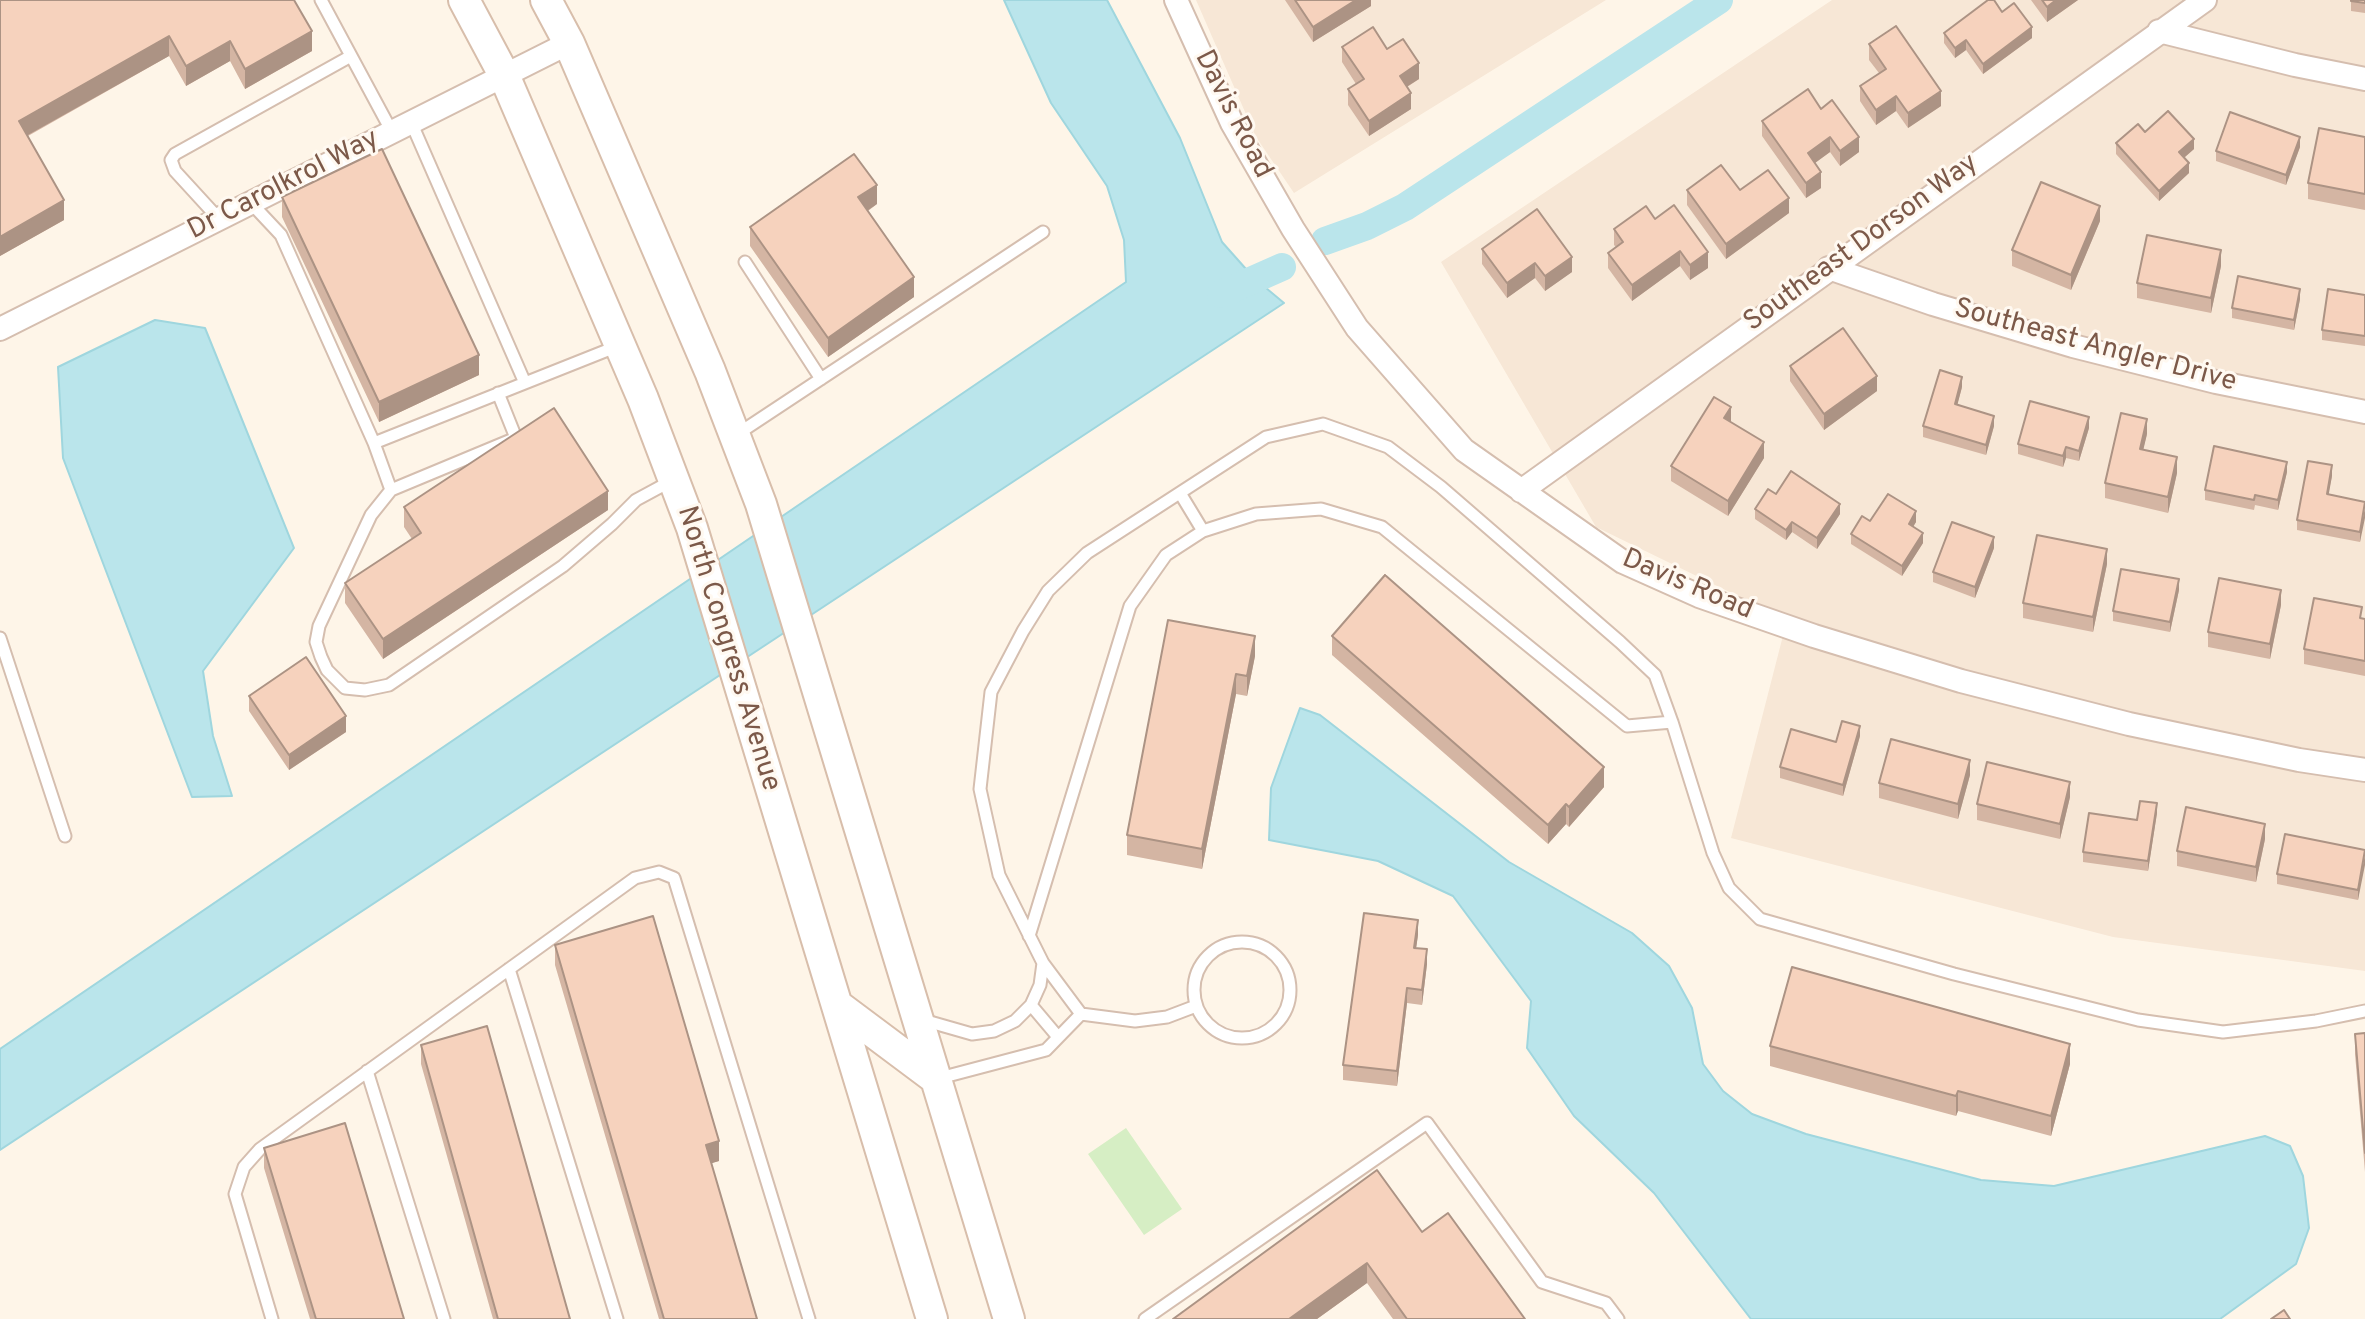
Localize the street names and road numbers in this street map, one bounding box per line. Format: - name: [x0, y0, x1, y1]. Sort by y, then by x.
- street label: Davis Road: [1185, 45, 1279, 185]
- street label: Dr Carolkrol Way: [183, 123, 385, 249]
- street label: Southeast Dorson Way: [1738, 148, 1986, 340]
- street label: Southeast Angler Drive: [1950, 293, 2240, 401]
- street label: North Congress Avenue: [668, 502, 786, 796]
- street label: Davis Road: [1616, 543, 1758, 629]

